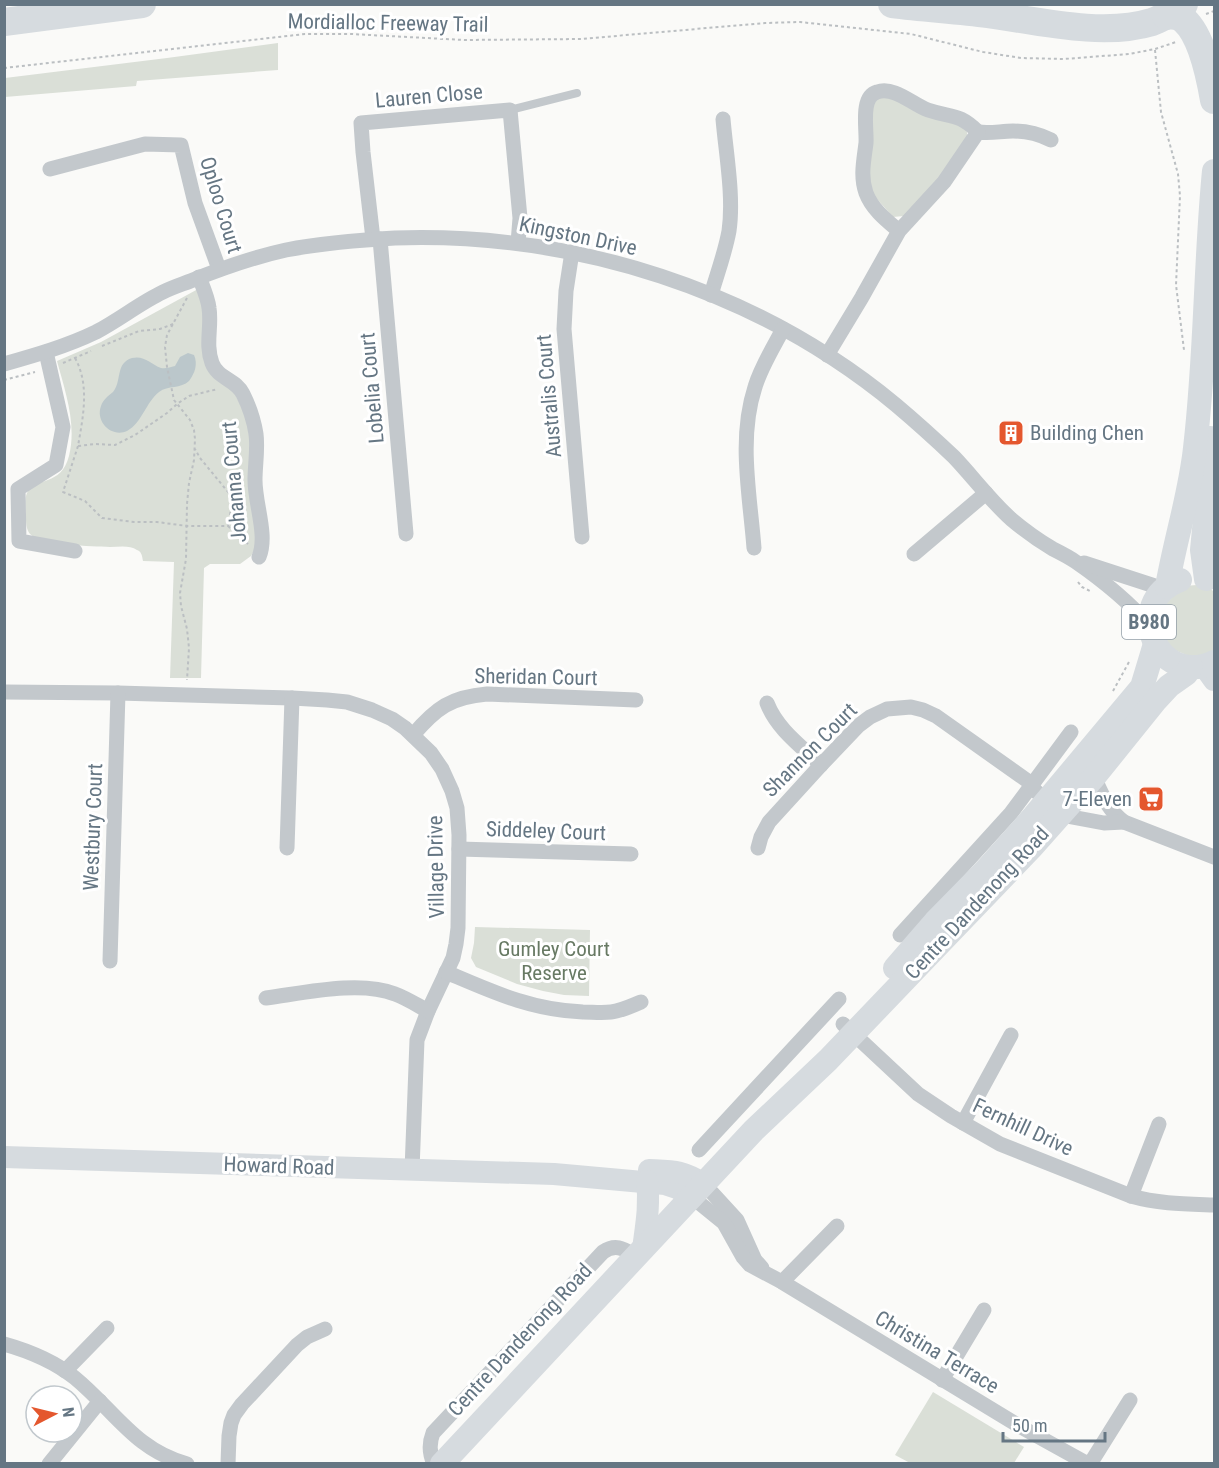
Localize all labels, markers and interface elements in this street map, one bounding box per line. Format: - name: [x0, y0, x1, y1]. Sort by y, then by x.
- street label: Mordialloc Freeway Trail: [287, 9, 489, 37]
- street label: Lauren Close: [374, 79, 484, 113]
- street label: Oploo Court: [195, 154, 247, 256]
- street label: Kingston Drive: [517, 212, 639, 260]
- street label: Lobelia Court: [355, 332, 389, 444]
- street label: Australis Court: [532, 333, 566, 459]
- building icon: Building Chen: [996, 418, 1026, 448]
- street label: Johanna Court: [217, 420, 251, 544]
- place label: Building Chen: [1030, 421, 1144, 445]
- road number: B980: [1122, 605, 1176, 639]
- street label: Sheridan Court: [474, 664, 598, 690]
- street label: Shannon Court: [758, 698, 862, 802]
- street label: Westbury Court: [79, 763, 107, 891]
- supermarket icon: 7-Eleven: [1136, 784, 1166, 814]
- place label: 7-Eleven: [1063, 787, 1132, 811]
- street label: Village Drive: [423, 815, 449, 919]
- street label: Siddeley Court: [486, 817, 606, 845]
- street label: Centre Dandenong Road: [900, 822, 1054, 984]
- park label: Gumley Court Reserve: [498, 937, 610, 985]
- street label: Fernhill Drive: [969, 1093, 1077, 1161]
- street label: Howard Road: [223, 1152, 335, 1180]
- street label: Centre Dandenong Road: [443, 1259, 597, 1421]
- street label: Christina Terrace: [871, 1306, 1003, 1398]
- north arrow: [24, 1384, 84, 1444]
- scale bar: [1003, 1405, 1105, 1443]
- text: N: [58, 1406, 78, 1418]
- text: 50 m: [1012, 1415, 1047, 1436]

